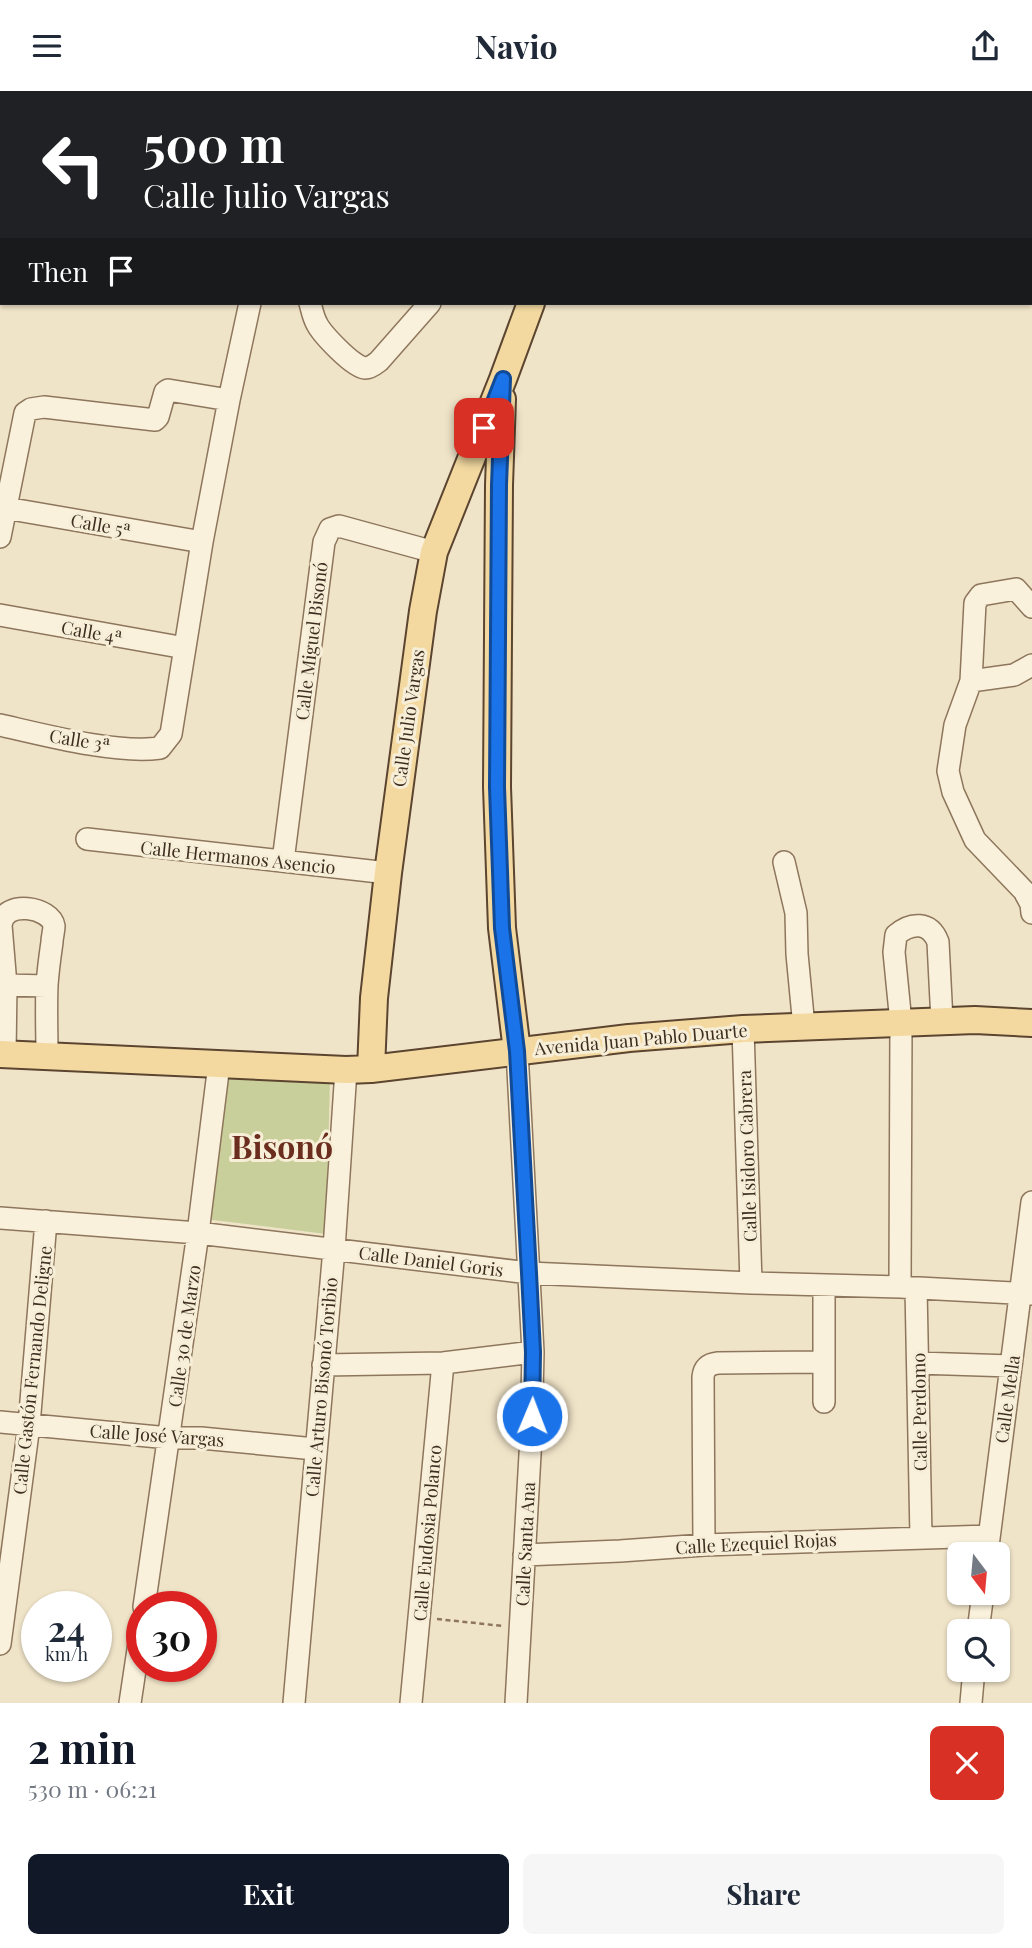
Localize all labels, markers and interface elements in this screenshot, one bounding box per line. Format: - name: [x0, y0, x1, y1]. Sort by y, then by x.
- text: Navio: [474, 24, 558, 67]
- icon: menu: [28, 27, 66, 65]
- icon: share: [966, 27, 1004, 65]
- text: 500 m: [143, 110, 284, 175]
- icon: left: [28, 119, 119, 210]
- text: Calle Julio Vargas: [143, 173, 390, 216]
- icon: arrive: [102, 252, 140, 290]
- text: Then: [28, 254, 88, 289]
- pin: [454, 398, 514, 458]
- icon: arrive: [465, 409, 503, 447]
- street label: Calle 5ª: [69, 508, 133, 542]
- street label: Calle Miguel Bisonó: [289, 560, 333, 722]
- street label: Calle 4ª: [59, 615, 125, 649]
- street label: Calle Julio Vargas: [386, 648, 430, 788]
- street label: Calle 3ª: [48, 723, 112, 757]
- street label: Calle Hermanos Asencio: [139, 835, 337, 879]
- street label: Avenida Juan Pablo Duarte: [533, 1018, 748, 1060]
- street label: Calle Isidoro Cabrera: [732, 1070, 762, 1242]
- district label: Bisonó: [231, 1124, 333, 1167]
- street label: Calle Daniel Goris: [357, 1240, 505, 1282]
- street label: Calle Gastón Fernando Deligne: [7, 1244, 57, 1496]
- street label: Calle 30 de Marzo: [162, 1263, 206, 1409]
- street label: Calle Arturo Bisonó Toribio: [299, 1276, 343, 1498]
- street label: Calle Perdomo: [906, 1353, 932, 1471]
- street label: Calle Mella: [989, 1353, 1025, 1445]
- position arrow: [495, 1379, 569, 1453]
- street label: Calle José Vargas: [89, 1418, 225, 1452]
- street label: Calle Eudosia Polanco: [407, 1444, 447, 1622]
- street label: Calle Santa Ana: [510, 1481, 540, 1607]
- street label: Calle Ezequiel Rojas: [675, 1527, 837, 1559]
- north arrow: [947, 1542, 1010, 1605]
- map controls: [947, 1542, 1010, 1682]
- speed limit sign: 30: [126, 1591, 217, 1682]
- text: 24: [48, 1604, 85, 1651]
- button: search: [947, 1619, 1010, 1682]
- text: km/h: [45, 1642, 88, 1666]
- text: 2 min: [28, 1719, 136, 1775]
- button: close: [930, 1726, 1004, 1800]
- text: 530 m · 06:21: [28, 1773, 157, 1804]
- button: Exit: [28, 1854, 509, 1934]
- button: Share: [523, 1854, 1004, 1934]

